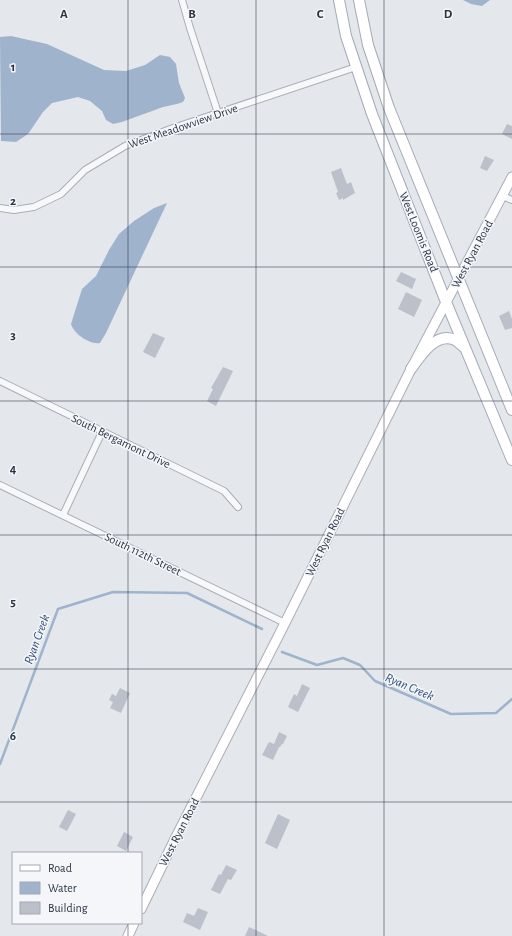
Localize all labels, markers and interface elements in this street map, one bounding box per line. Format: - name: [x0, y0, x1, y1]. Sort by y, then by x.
- text: A: [60, 8, 68, 21]
- text: B: [188, 8, 196, 21]
- text: C: [317, 8, 324, 21]
- text: D: [444, 8, 453, 21]
- text: 1: [11, 61, 15, 74]
- street label: West Meadowview Drive: [127, 102, 239, 150]
- street label: West Loomis Road: [397, 190, 441, 274]
- text: 2: [10, 195, 16, 208]
- street label: West Ryan Road: [449, 218, 496, 290]
- text: 3: [10, 329, 16, 342]
- street label: South Bergamont Drive: [70, 412, 172, 470]
- text: 4: [10, 463, 17, 476]
- street label: West Ryan Road: [303, 506, 348, 579]
- street label: South 112th Street: [103, 530, 183, 578]
- text: 5: [10, 596, 16, 609]
- water label: Ryan Creek: [22, 613, 52, 666]
- water label: Ryan Creek: [383, 671, 436, 703]
- text: 6: [10, 730, 16, 743]
- street label: West Ryan Road: [157, 796, 202, 869]
- legend: [12, 852, 142, 924]
- text: Road: [48, 862, 72, 874]
- text: Water: [48, 882, 77, 894]
- text: Building: [48, 902, 88, 914]

